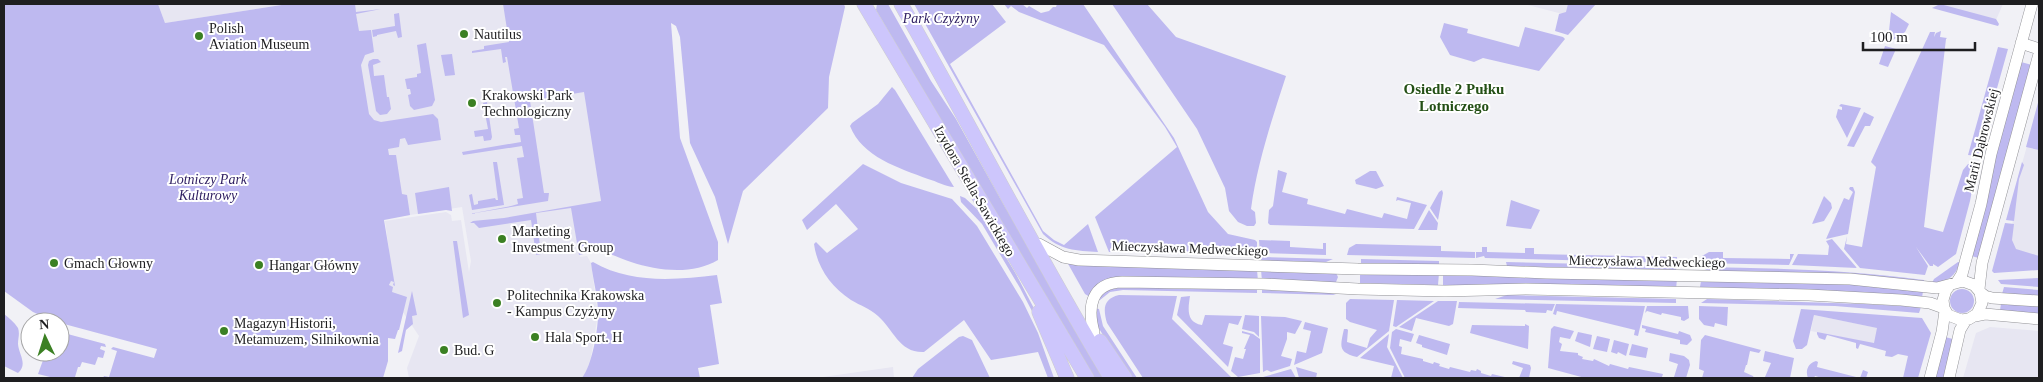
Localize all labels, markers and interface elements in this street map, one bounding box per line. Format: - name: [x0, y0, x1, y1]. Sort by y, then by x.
- park label: Park Czyżyny: [902, 11, 980, 26]
- scale bar: [1863, 20, 1976, 52]
- place label: Polish Aviation Museum: [209, 21, 310, 52]
- place label: Nautilus: [474, 27, 521, 42]
- marker: Nautilus: [458, 28, 470, 40]
- text: 100 m: [1870, 29, 1908, 45]
- marker: Polish Aviation Museum: [193, 30, 205, 42]
- district label: Osiedle 2 Pułku Lotniczego: [1404, 81, 1504, 114]
- street label: Marii Dąbrowskiej: [1961, 87, 2002, 193]
- place label: Krakowski Park Technologiczny: [482, 88, 573, 119]
- marker: Krakowski Park Technologiczny: [466, 97, 478, 109]
- street label: Izydora Stella-Sawickiego: [931, 123, 1018, 259]
- park label: Lotniczy Park Kulturowy: [168, 172, 248, 203]
- place label: Marketing Investment Group: [512, 224, 613, 255]
- marker: Marketing Investment Group: [496, 233, 508, 245]
- street label: Mieczysława Medweckiego: [1111, 238, 1269, 259]
- street label: Mieczysława Medweckiego: [1569, 253, 1725, 270]
- place label: Gmach Głowny: [64, 256, 153, 271]
- marker: Gmach Głowny: [48, 257, 60, 269]
- place label: Hangar Główny: [269, 258, 359, 273]
- marker: Hangar Główny: [253, 259, 265, 271]
- place label: Politechnika Krakowska - Kampus Czyżyny: [507, 288, 645, 319]
- marker: Politechnika Krakowska - Kampus Czyżyny: [491, 297, 503, 309]
- north arrow: [20, 312, 70, 362]
- place label: Magazyn Historii, Metamuzem, Silnikownia: [234, 316, 379, 347]
- text: N: [39, 317, 50, 332]
- marker: Magazyn Historii, Metamuzem, Silnikownia: [218, 325, 230, 337]
- place label: Hala Sport. H: [545, 330, 622, 345]
- marker: Hala Sport. H: [529, 331, 541, 343]
- place label: Bud. G: [454, 343, 494, 358]
- marker: Bud. G: [438, 344, 450, 356]

